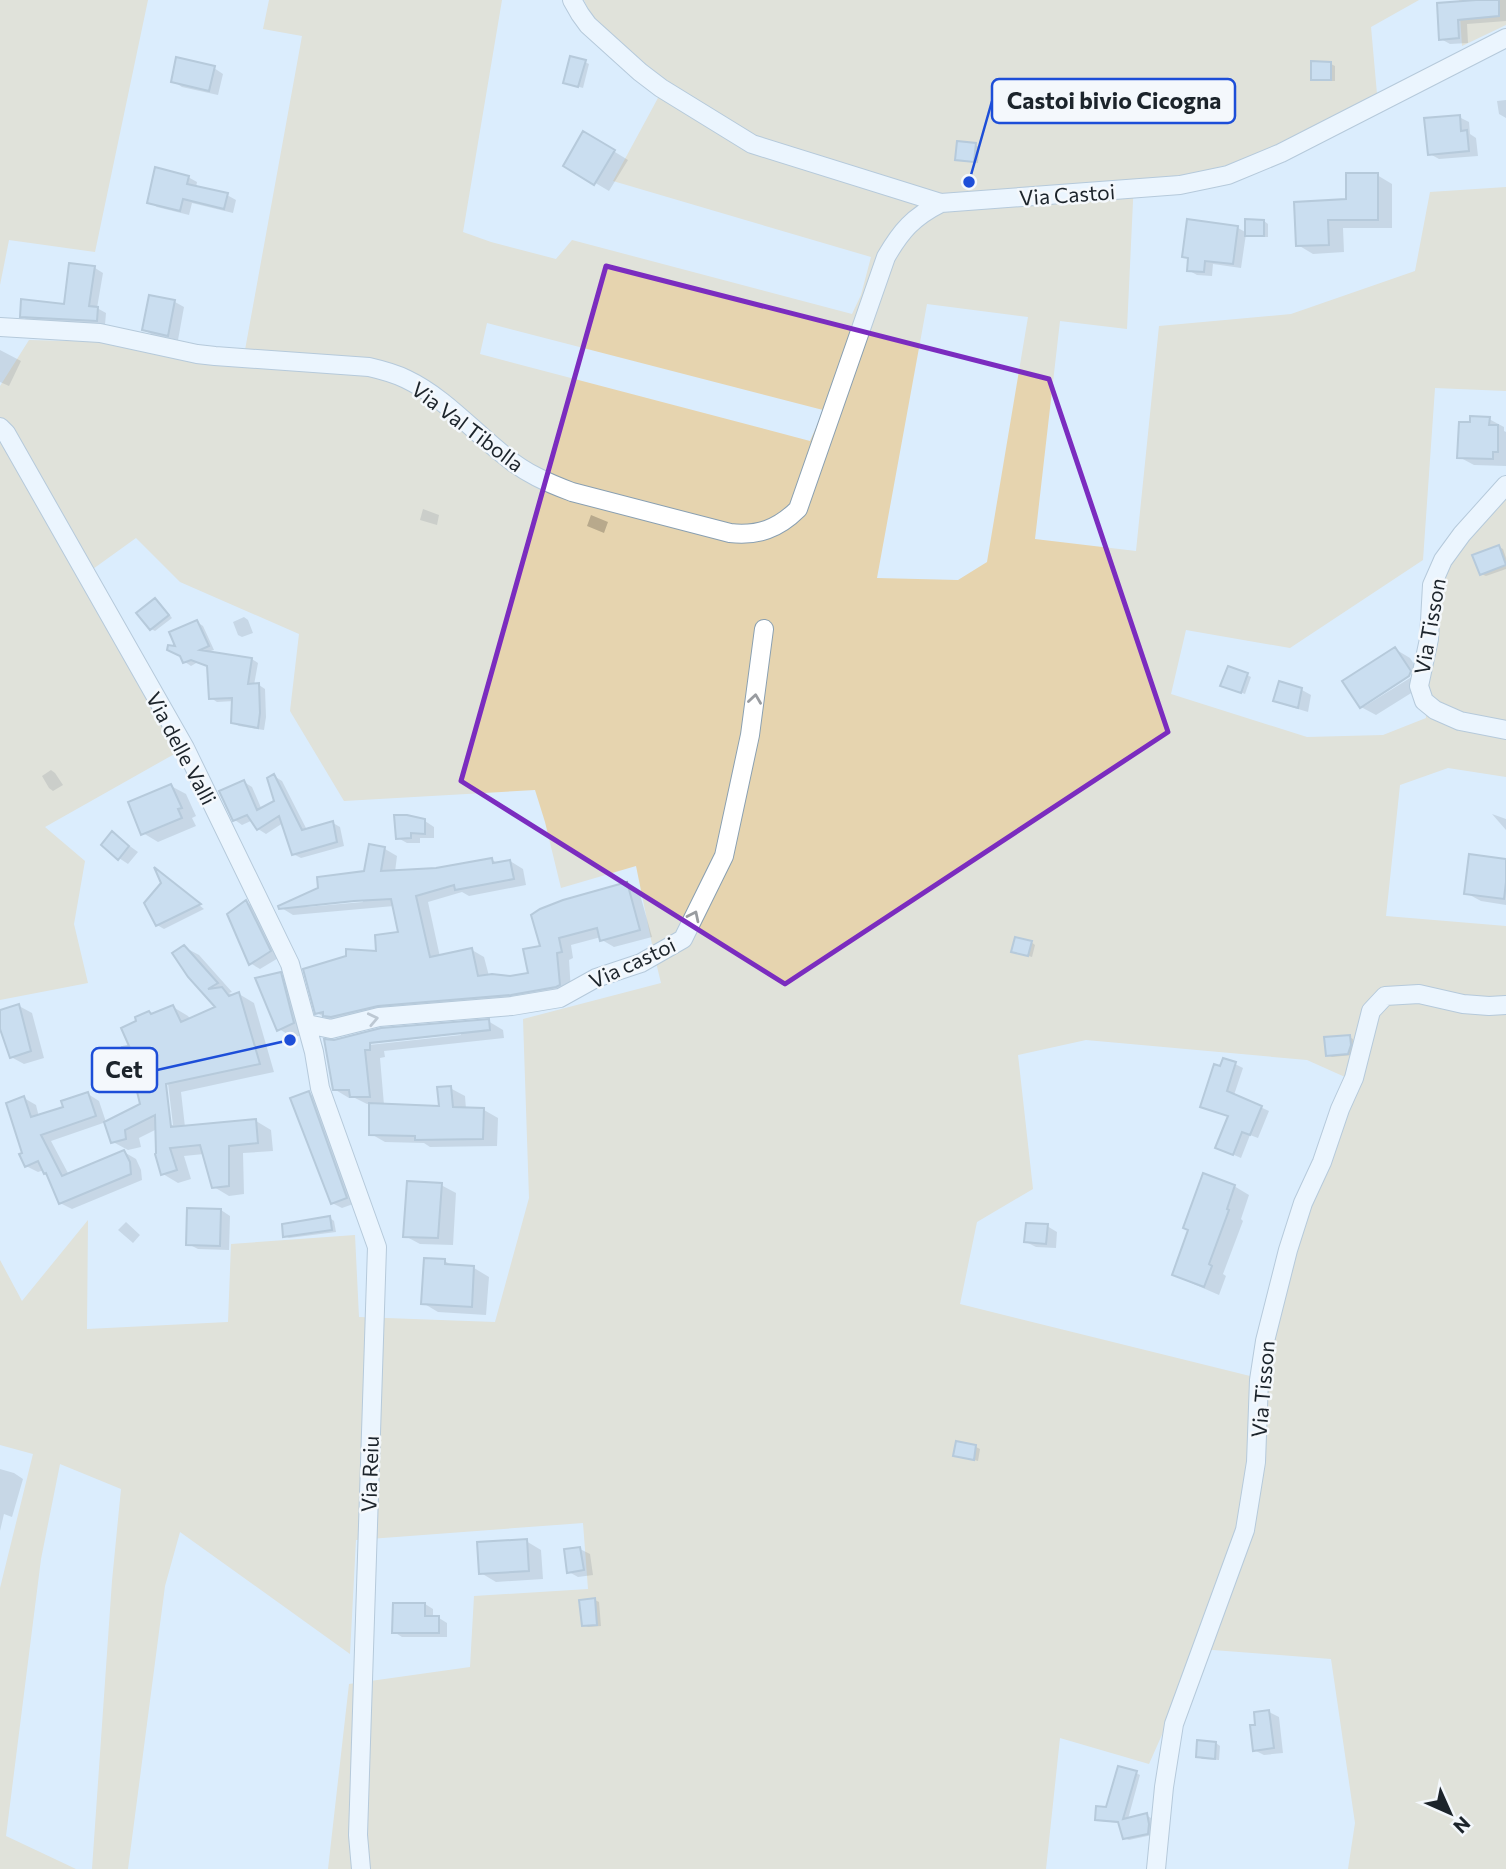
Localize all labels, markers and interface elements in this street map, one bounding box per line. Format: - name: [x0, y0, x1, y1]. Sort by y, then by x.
- callout: Castoi bivio Cicogna: [992, 79, 1235, 123]
- text: Castoi bivio Cicogna: [1007, 86, 1221, 114]
- street label: Via Castoi: [1018, 178, 1116, 210]
- street label: Via Val Tibolla: [407, 376, 529, 476]
- street label: Via Tisson: [1408, 576, 1450, 676]
- street label: Via delle Valli: [142, 687, 222, 809]
- one-way arrow: [747, 693, 762, 705]
- one-way arrow: [685, 911, 699, 923]
- street label: Via castoi: [585, 931, 679, 993]
- one-way arrow: [367, 1012, 379, 1027]
- callout: Cet: [92, 1048, 157, 1092]
- text: Cet: [105, 1055, 143, 1083]
- street label: Via Tisson: [1245, 1339, 1279, 1439]
- street label: Via Reiu: [355, 1435, 383, 1513]
- north arrow: [1415, 1778, 1485, 1848]
- text: N: [1449, 1812, 1476, 1839]

